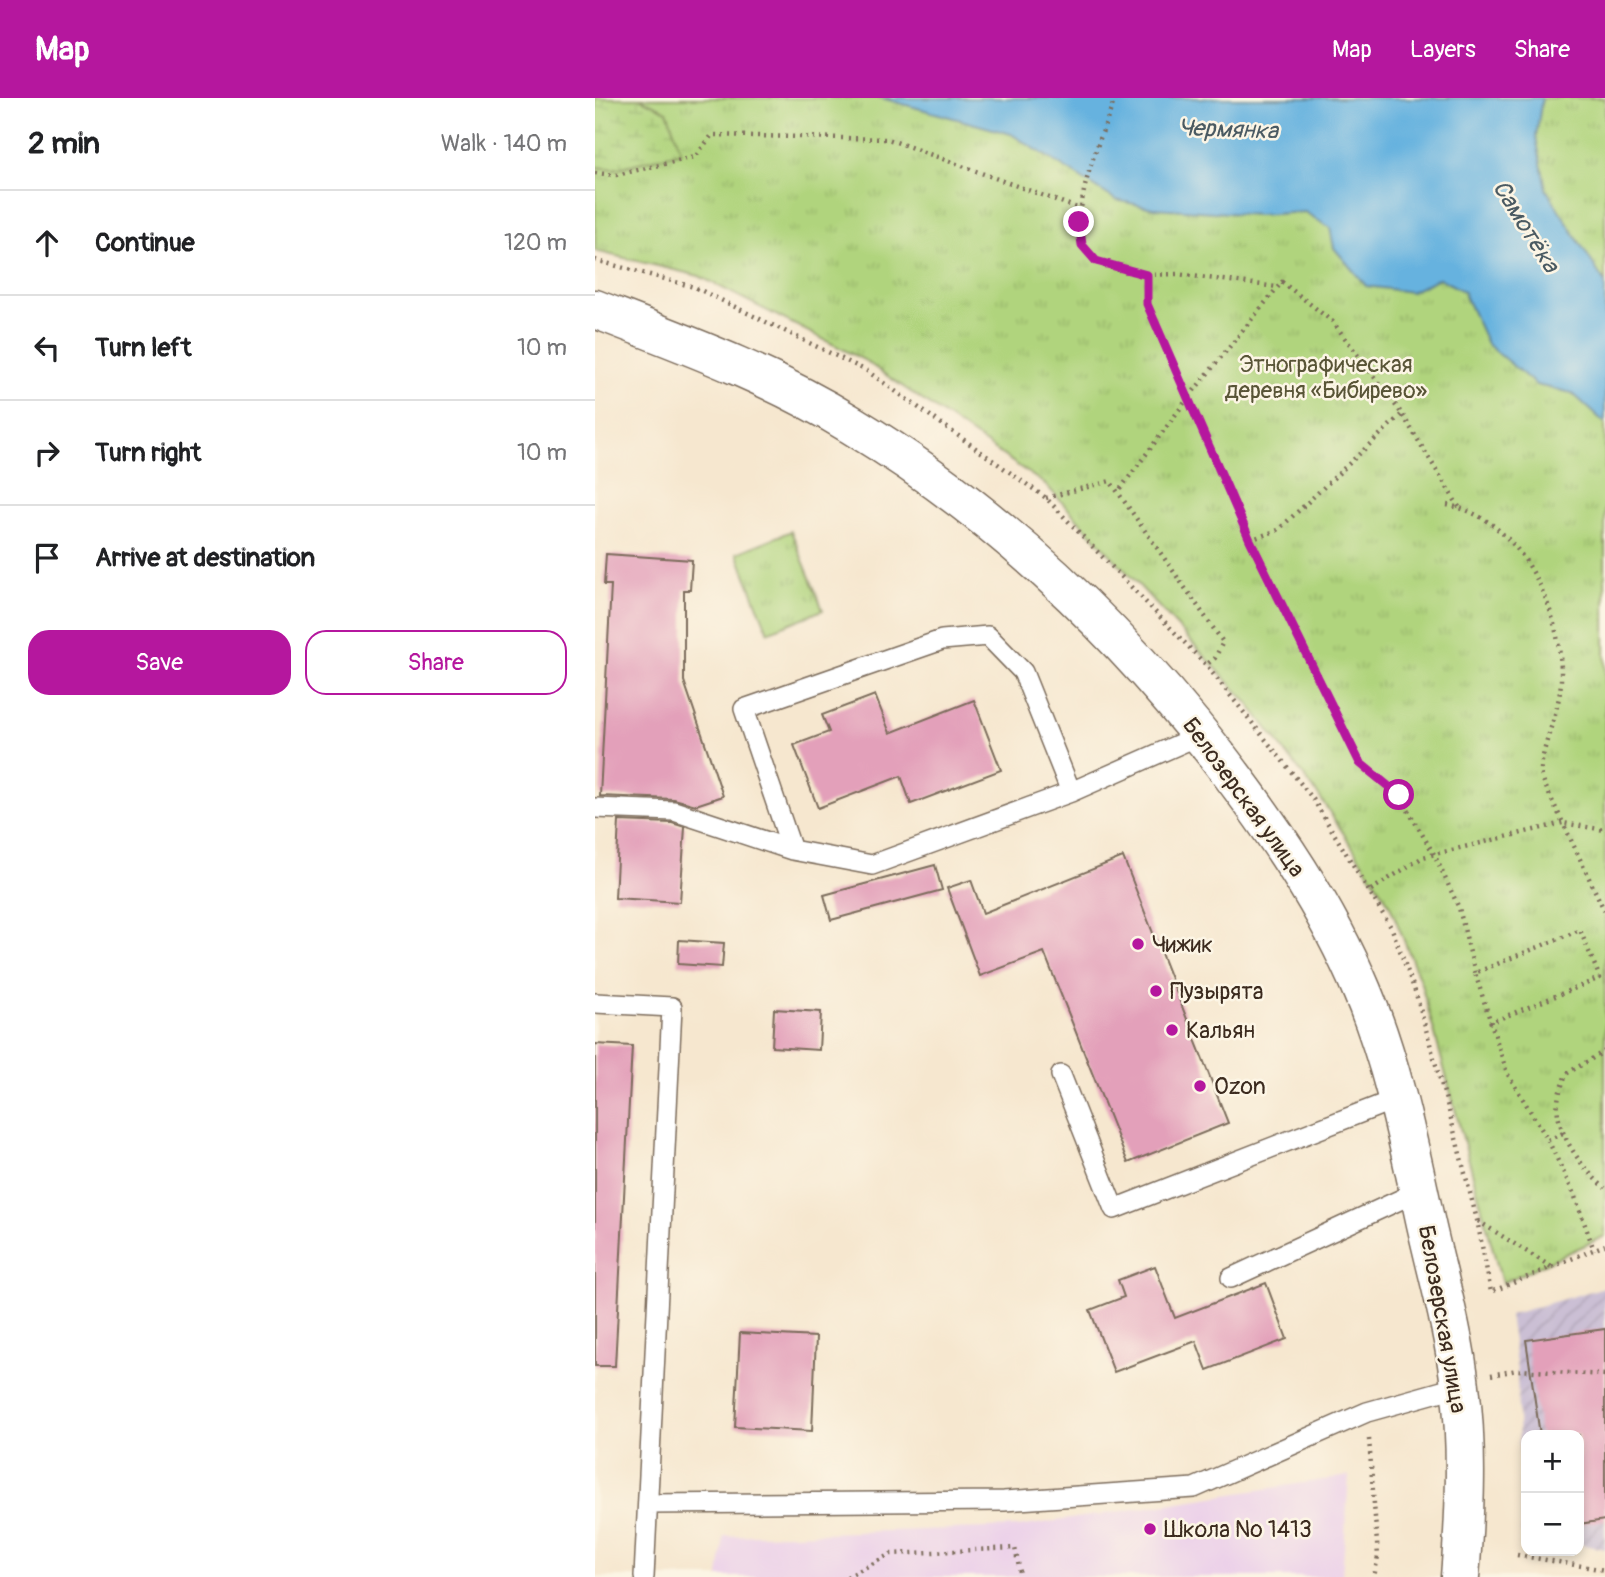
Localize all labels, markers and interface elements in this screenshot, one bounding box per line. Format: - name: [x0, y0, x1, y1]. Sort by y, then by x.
- text: Map: [35, 29, 90, 70]
- text: Map: [1332, 35, 1372, 64]
- text: Layers: [1410, 35, 1476, 64]
- text: Share: [1514, 35, 1570, 64]
- water label: Чермянка: [1177, 113, 1280, 146]
- text: 2 min: [28, 125, 100, 162]
- text: Walk · 140 m: [441, 129, 567, 158]
- water label: Самотёка: [1486, 175, 1566, 279]
- route end: [1063, 206, 1094, 237]
- icon: ahead: [28, 224, 66, 262]
- text: Continue: [95, 227, 195, 259]
- text: 120 m: [504, 228, 567, 257]
- icon: left: [28, 329, 66, 367]
- text: Turn left: [95, 332, 191, 364]
- text: 10 m: [517, 333, 567, 362]
- park label: Этнографическая деревня «Бибирево»: [1225, 350, 1428, 405]
- icon: right: [28, 434, 66, 472]
- text: Turn right: [95, 437, 201, 469]
- text: 10 m: [517, 438, 567, 467]
- icon: arrive: [28, 539, 66, 577]
- text: Arrive at destination: [95, 542, 315, 574]
- button: Save: [28, 630, 291, 695]
- button: Share: [305, 630, 567, 695]
- street label: Белозерская улица: [1176, 712, 1311, 883]
- route start: [1383, 779, 1414, 810]
- place label: Чижик: [1152, 930, 1213, 959]
- marker: Чижик: [1130, 936, 1146, 952]
- place label: Пузырята: [1170, 977, 1263, 1006]
- marker: Пузырята: [1148, 983, 1164, 999]
- place label: Кальян: [1186, 1016, 1255, 1045]
- marker: Кальян: [1164, 1022, 1180, 1038]
- place label: Ozon: [1214, 1072, 1266, 1101]
- marker: Ozon: [1192, 1078, 1208, 1094]
- street label: Белозерская улица: [1412, 1223, 1473, 1415]
- map controls: [1521, 1430, 1584, 1556]
- button: +: [1521, 1430, 1584, 1493]
- button: −: [1521, 1493, 1584, 1556]
- place label: Школа № 1413: [1164, 1515, 1312, 1544]
- marker: Школа № 1413: [1142, 1521, 1158, 1537]

